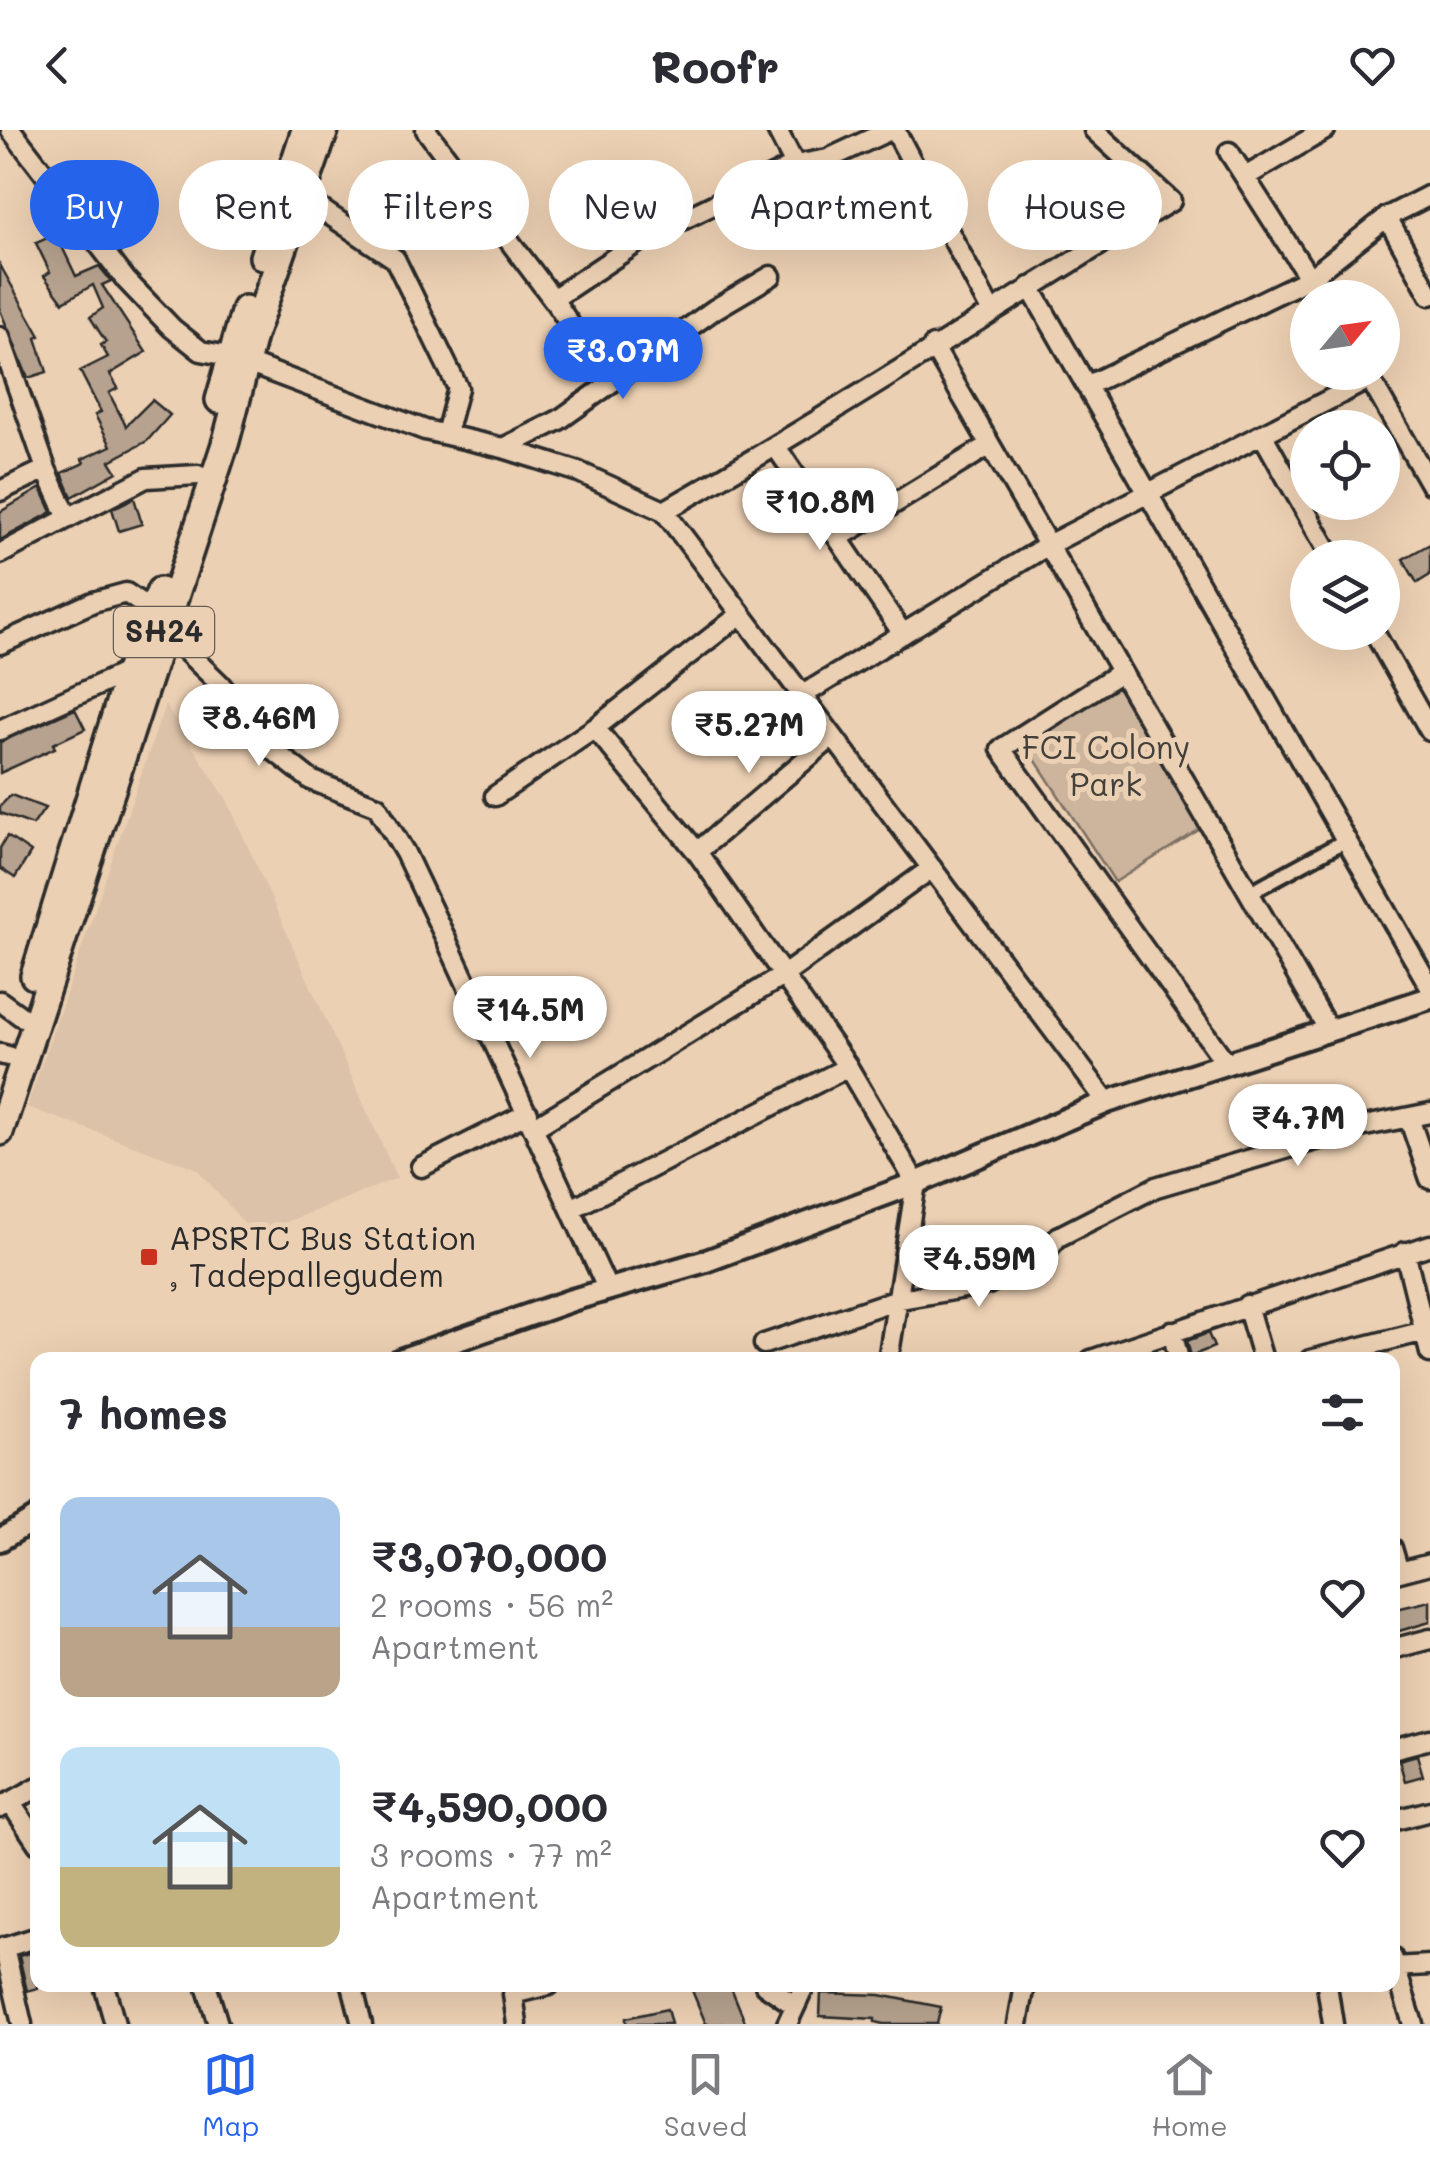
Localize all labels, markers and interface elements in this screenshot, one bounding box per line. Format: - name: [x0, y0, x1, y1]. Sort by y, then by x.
- text: Roofr: [651, 36, 779, 94]
- icon: back: [30, 38, 85, 93]
- icon: heart: [1345, 38, 1400, 93]
- chip: Buy: [30, 160, 159, 250]
- chip: Rent: [179, 160, 328, 250]
- chip: Filters: [348, 160, 529, 250]
- chip: New: [549, 160, 693, 250]
- chip: Apartment: [713, 160, 968, 250]
- chip: House: [988, 160, 1162, 250]
- north arrow: [1290, 280, 1400, 390]
- map controls: [1290, 280, 1400, 650]
- pin: ₹3.07M: [542, 317, 704, 402]
- text: ₹3.07M: [566, 328, 680, 370]
- button: locate: [1290, 410, 1400, 520]
- pin: ₹10.8M: [739, 468, 901, 553]
- text: ₹10.8M: [764, 479, 876, 521]
- button: layers: [1290, 540, 1400, 650]
- road number: SH24: [114, 607, 214, 657]
- pin: ₹8.46M: [178, 684, 340, 769]
- pin: ₹5.27M: [668, 691, 830, 776]
- text: ₹8.46M: [201, 695, 317, 737]
- text: ₹5.27M: [693, 702, 805, 744]
- park label: FCI Colony Park: [1022, 725, 1190, 804]
- pin: ₹14.5M: [449, 976, 611, 1061]
- text: ₹14.5M: [475, 987, 585, 1029]
- pin: ₹4.7M: [1228, 1084, 1368, 1169]
- text: ₹4.7M: [1250, 1095, 1346, 1137]
- place label: APSRTC Bus Station , Tadepallegudem: [169, 1216, 476, 1295]
- pin: ₹4.59M: [898, 1225, 1060, 1310]
- text: ₹4.59M: [921, 1236, 1037, 1278]
- marker: APSRTC Bus Station , Tadepallegudem: [138, 1246, 160, 1268]
- text: 7 homes: [60, 1385, 228, 1440]
- icon: filters: [1315, 1385, 1370, 1440]
- text: ₹3,070,000: [370, 1528, 607, 1583]
- icon: home: [140, 1537, 260, 1657]
- icon: heart: [1315, 1570, 1370, 1625]
- text: 2 rooms · 56 m²: [370, 1583, 613, 1625]
- text: Apartment: [370, 1625, 539, 1667]
- text: ₹4,590,000: [370, 1778, 608, 1833]
- icon: home: [140, 1787, 260, 1907]
- icon: heart: [1315, 1820, 1370, 1875]
- text: 3 rooms · 77 m²: [370, 1833, 612, 1875]
- text: Apartment: [370, 1875, 539, 1917]
- tab: Map: [202, 2047, 259, 2143]
- tab: Saved: [664, 2047, 747, 2143]
- tab: Home: [1151, 2047, 1228, 2143]

